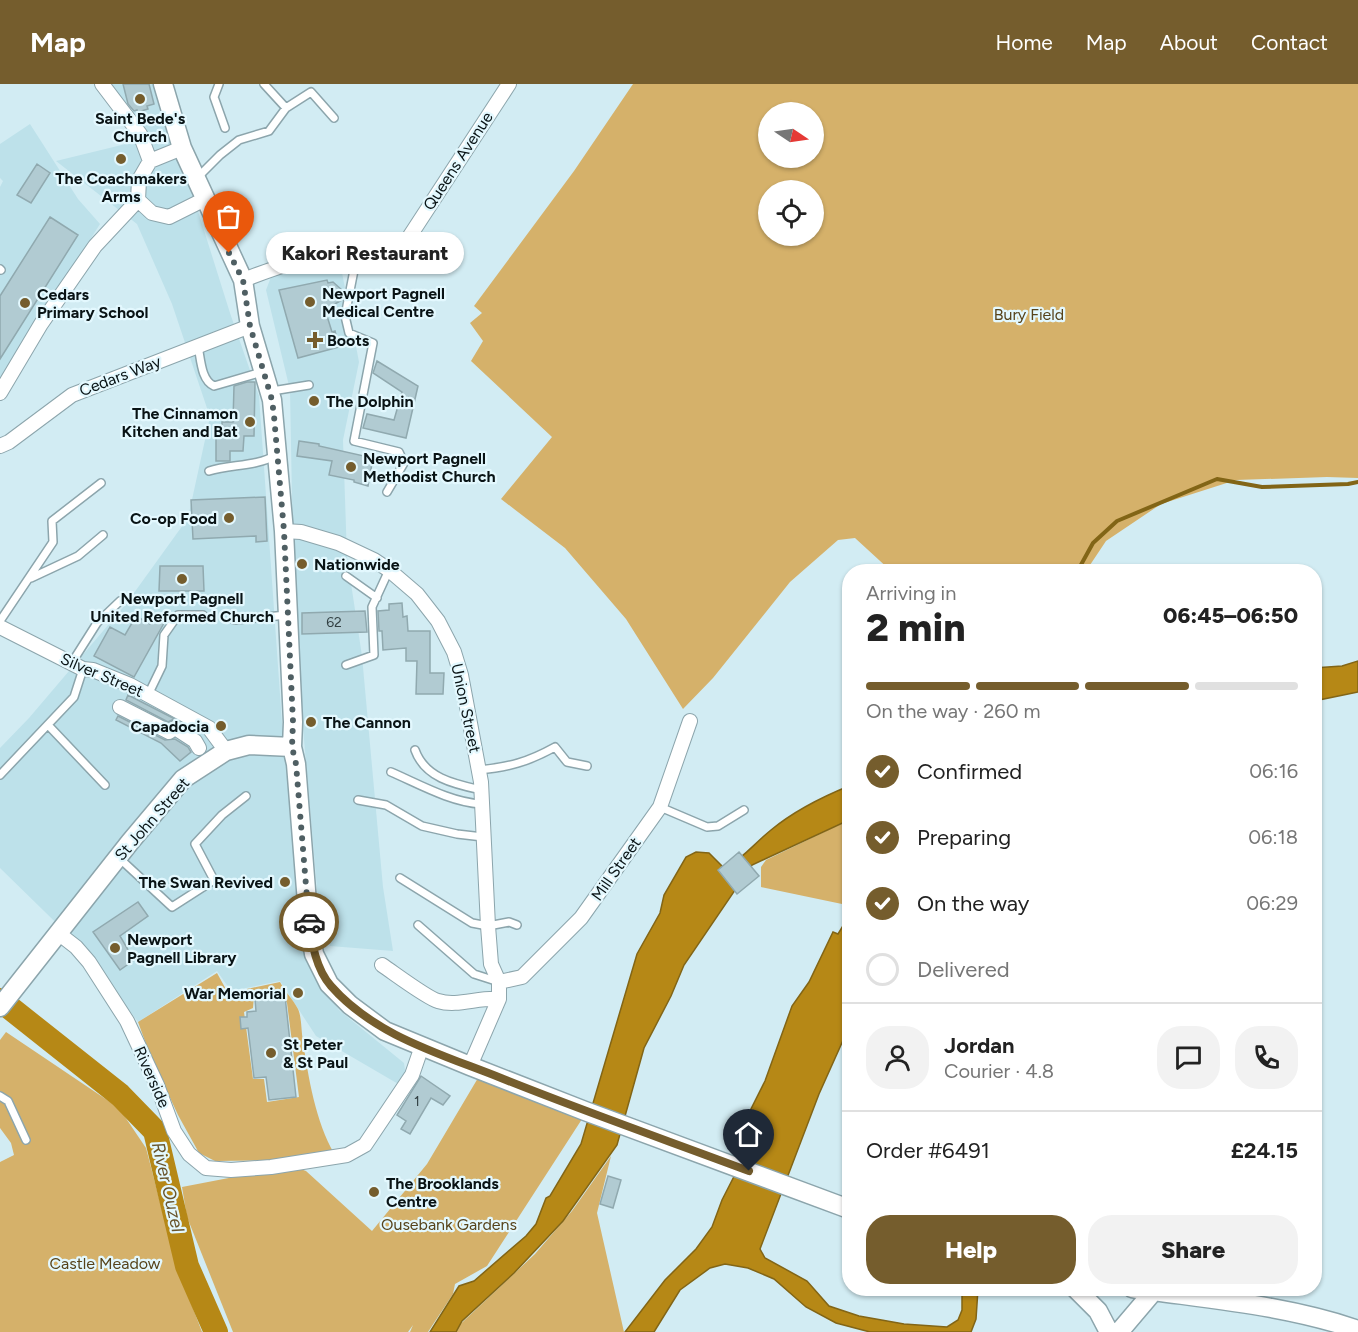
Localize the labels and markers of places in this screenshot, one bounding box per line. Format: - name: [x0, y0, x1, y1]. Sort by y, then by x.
- marker: Saint Bede's Church: [133, 92, 147, 106]
- place label: Saint Bede's Church: [95, 109, 186, 146]
- marker: The Coachmakers Arms: [114, 152, 128, 166]
- place label: The Coachmakers Arms: [55, 169, 187, 206]
- pin: [203, 191, 254, 253]
- callout: Kakori Restaurant: [265, 232, 463, 274]
- place label: Newport Pagnell Medical Centre: [322, 284, 445, 321]
- place label: Cedars Primary School: [37, 285, 149, 322]
- marker: Newport Pagnell Medical Centre: [303, 295, 317, 309]
- marker: Cedars Primary School: [18, 296, 32, 310]
- place label: Boots: [327, 331, 370, 350]
- marker: Boots: [308, 333, 322, 347]
- place label: The Dolphin: [326, 392, 414, 411]
- marker: The Dolphin: [307, 394, 321, 408]
- place label: The Cinnamon Kitchen and Bat: [122, 404, 238, 441]
- marker: The Cinnamon Kitchen and Bat: [243, 415, 257, 429]
- place label: Newport Pagnell Methodist Church: [363, 449, 496, 486]
- marker: Newport Pagnell Methodist Church: [344, 460, 358, 474]
- place label: Co-op Food: [130, 509, 217, 528]
- marker: Co-op Food: [222, 511, 236, 525]
- place label: Nationwide: [314, 555, 400, 574]
- marker: Nationwide: [295, 557, 309, 571]
- marker: Newport Pagnell United Reformed Church: [175, 572, 189, 586]
- place label: Newport Pagnell United Reformed Church: [90, 589, 274, 626]
- place label: The Cannon: [323, 713, 411, 732]
- marker: The Cannon: [304, 715, 318, 729]
- place label: Capadocia: [130, 717, 209, 736]
- marker: Capadocia: [214, 719, 228, 733]
- place label: The Swan Revived: [139, 873, 273, 892]
- marker: The Swan Revived: [278, 875, 292, 889]
- place label: Newport Pagnell Library: [127, 930, 237, 967]
- marker: Newport Pagnell Library: [108, 941, 122, 955]
- place label: War Memorial: [184, 984, 286, 1003]
- marker: War Memorial: [291, 986, 305, 1000]
- place label: St Peter & St Paul: [283, 1035, 348, 1072]
- marker: St Peter & St Paul: [264, 1046, 278, 1060]
- pin: [723, 1109, 774, 1171]
- place label: The Brooklands Centre: [386, 1174, 499, 1211]
- marker: The Brooklands Centre: [367, 1185, 381, 1199]

